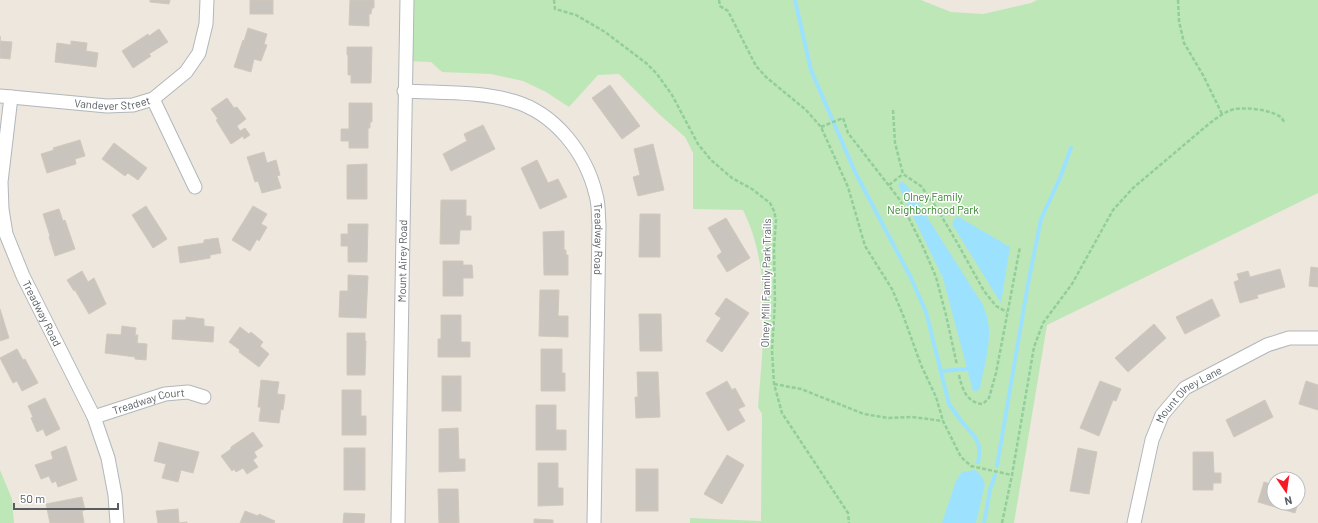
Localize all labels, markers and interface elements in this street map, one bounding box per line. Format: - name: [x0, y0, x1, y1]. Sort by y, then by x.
- street label: Vandever Street: [74, 93, 152, 112]
- park label: Olney Family Neighborhood Park: [887, 190, 979, 216]
- street label: Treadway Road: [592, 202, 606, 275]
- street label: Olney Mill Family Park Trails: [758, 218, 773, 348]
- street label: Mount Airey Road: [395, 220, 409, 303]
- street label: Treadway Road: [20, 278, 64, 348]
- street label: Mount Olney Lane: [1153, 363, 1224, 424]
- street label: Treadway Court: [111, 385, 185, 417]
- north arrow: [1266, 471, 1306, 511]
- scale bar: [14, 485, 118, 511]
- text: 50 m: [20, 491, 45, 505]
- text: N: [1283, 494, 1293, 508]

